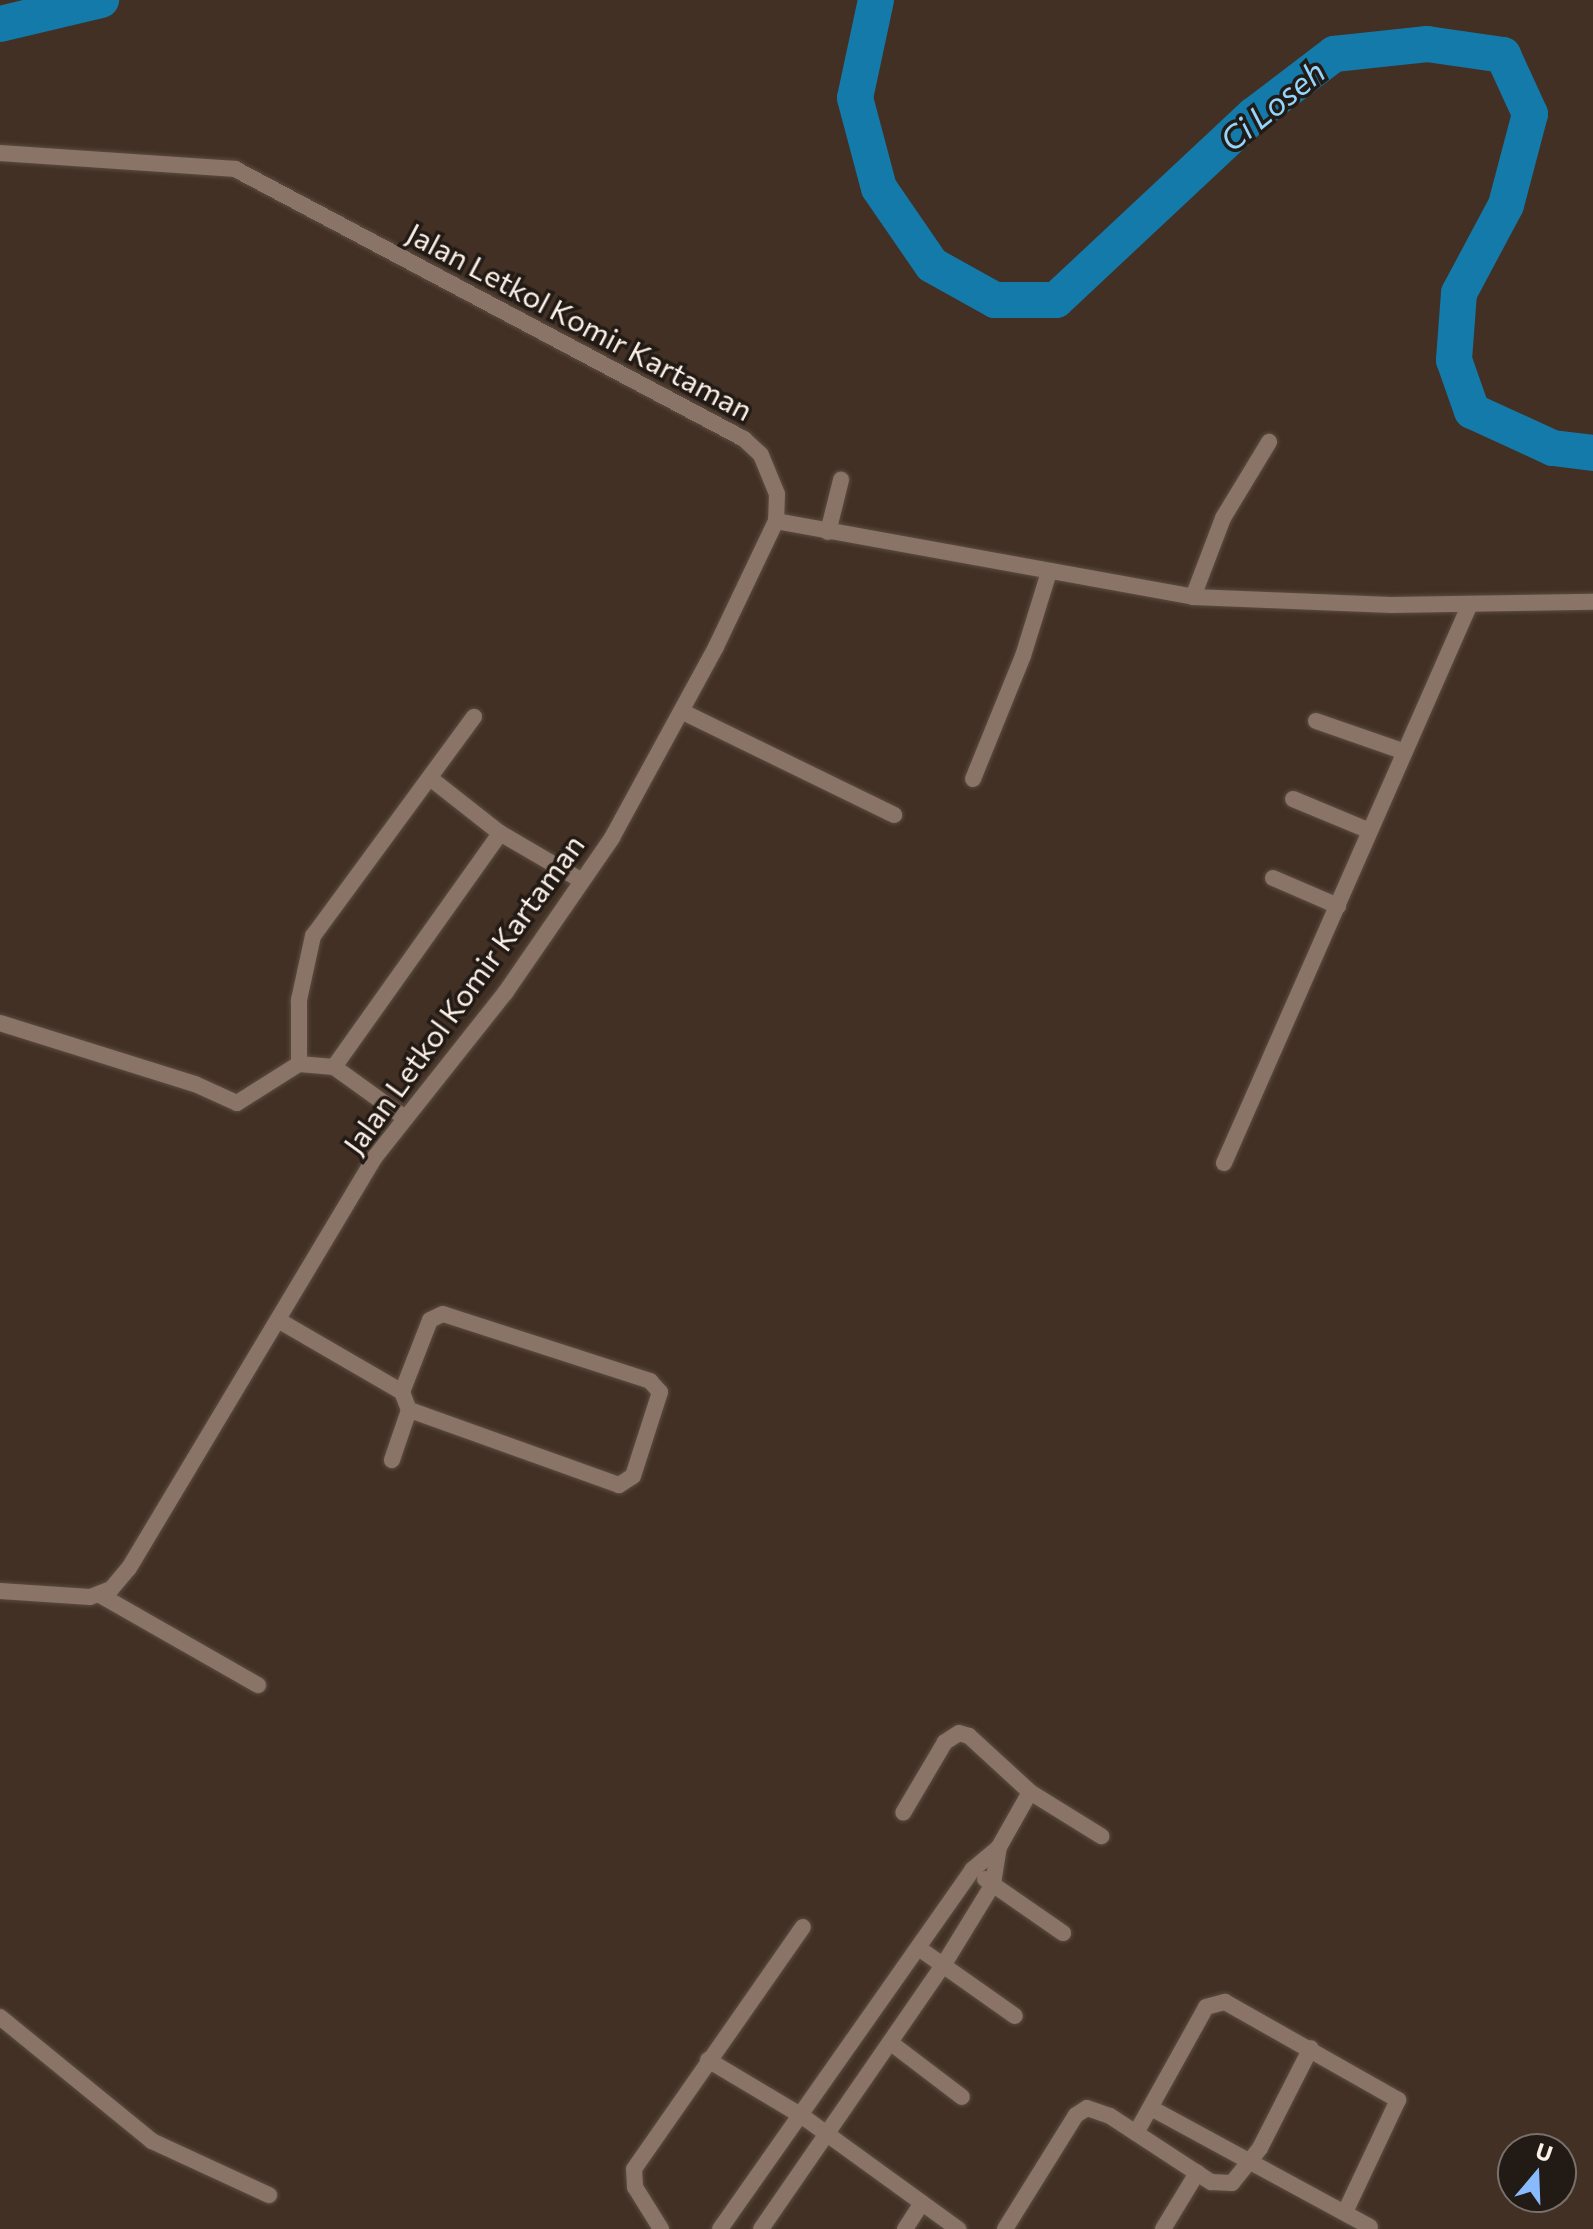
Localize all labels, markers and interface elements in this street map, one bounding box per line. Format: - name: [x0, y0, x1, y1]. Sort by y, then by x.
- water label: Ci Loseh: [1212, 51, 1332, 159]
- street label: Jalan Letkol Komir Kartaman: [401, 214, 759, 428]
- street label: Jalan Letkol Komir Kartaman: [335, 827, 591, 1161]
- north arrow: [1497, 2133, 1577, 2213]
- text: U: [1532, 2136, 1556, 2167]

